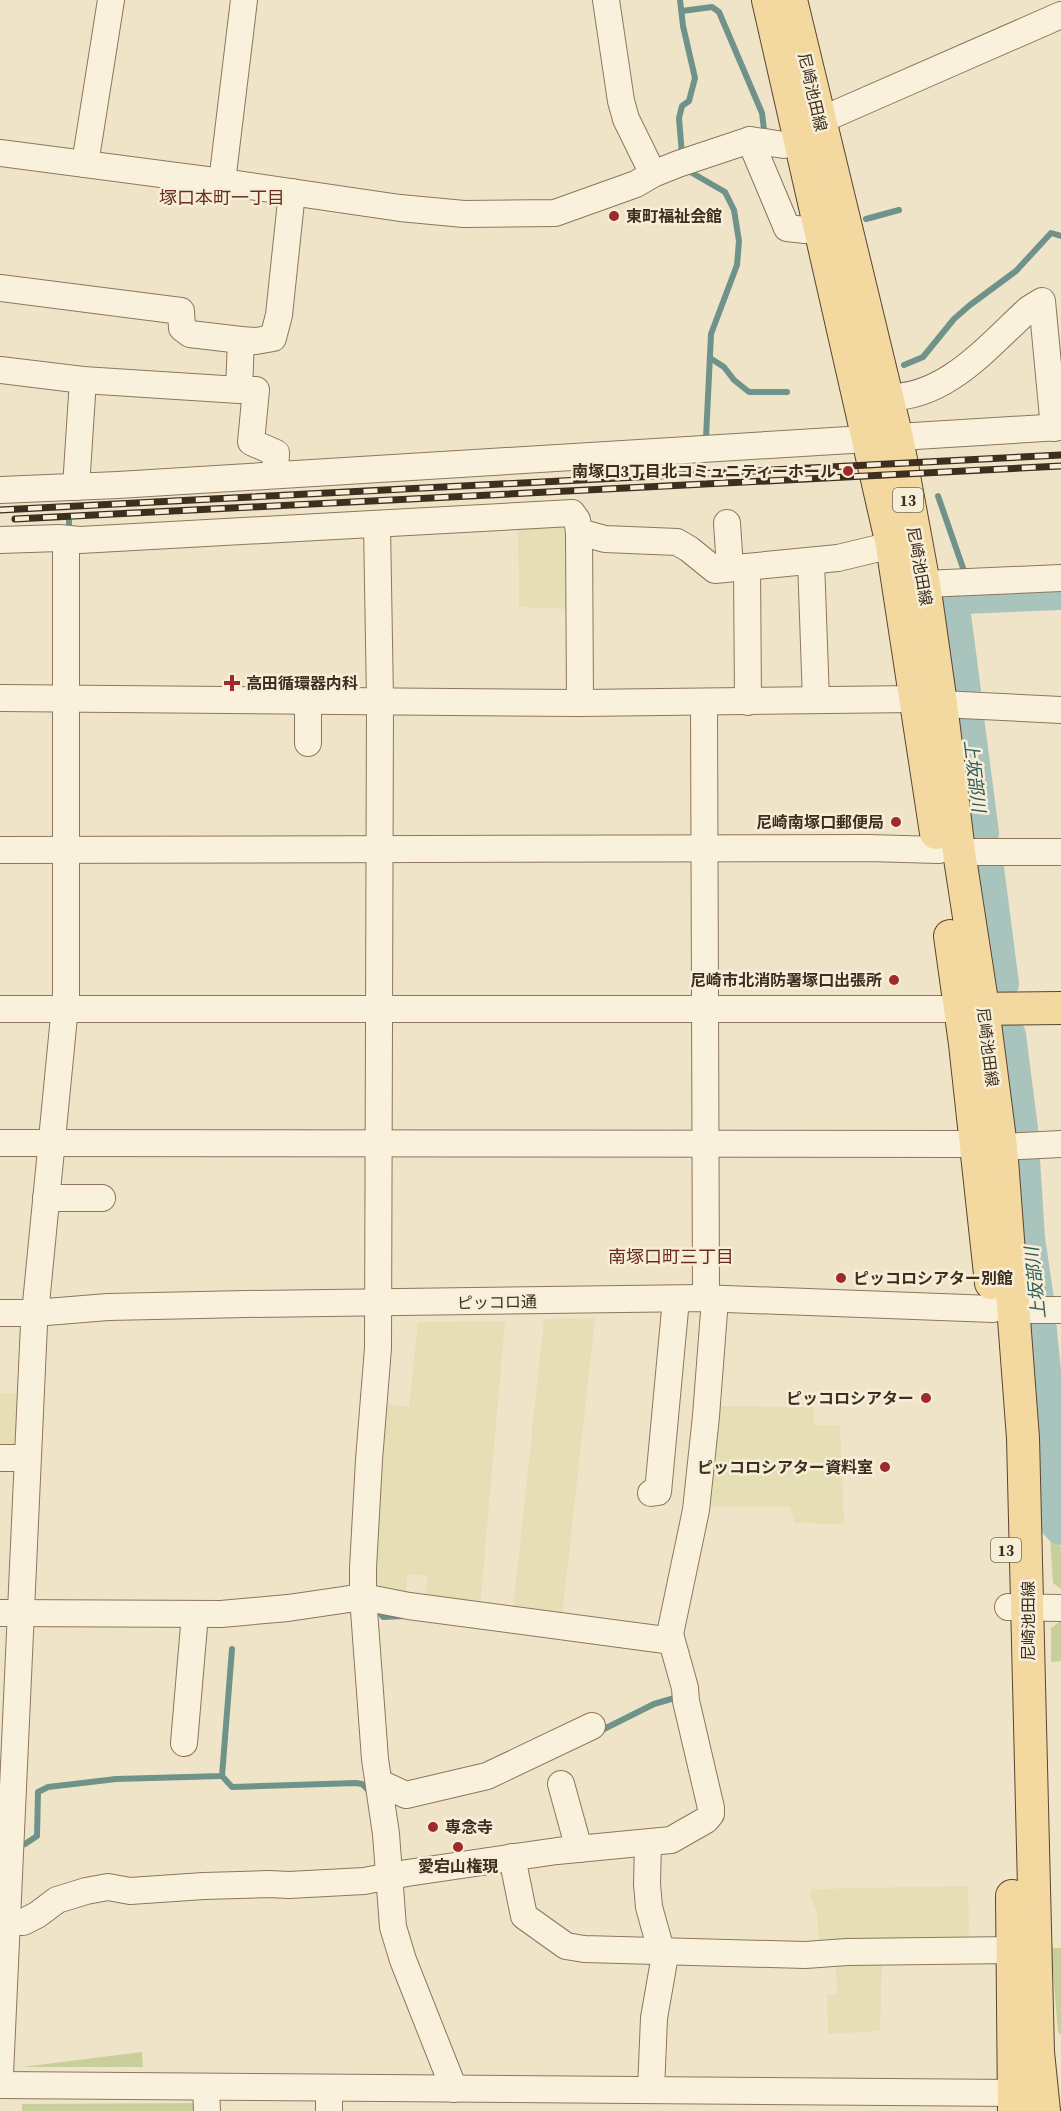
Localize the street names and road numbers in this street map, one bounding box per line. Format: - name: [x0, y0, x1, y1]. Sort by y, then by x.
- street label: 尼崎池田線: [793, 51, 833, 133]
- road number: 13: [893, 488, 923, 512]
- street label: 尼崎池田線: [902, 525, 938, 607]
- street label: 尼崎池田線: [972, 1006, 1004, 1088]
- street label: ピッコロ通: [457, 1290, 537, 1314]
- road number: 13: [991, 1538, 1021, 1562]
- street label: 尼崎池田線: [1017, 1581, 1039, 1661]

